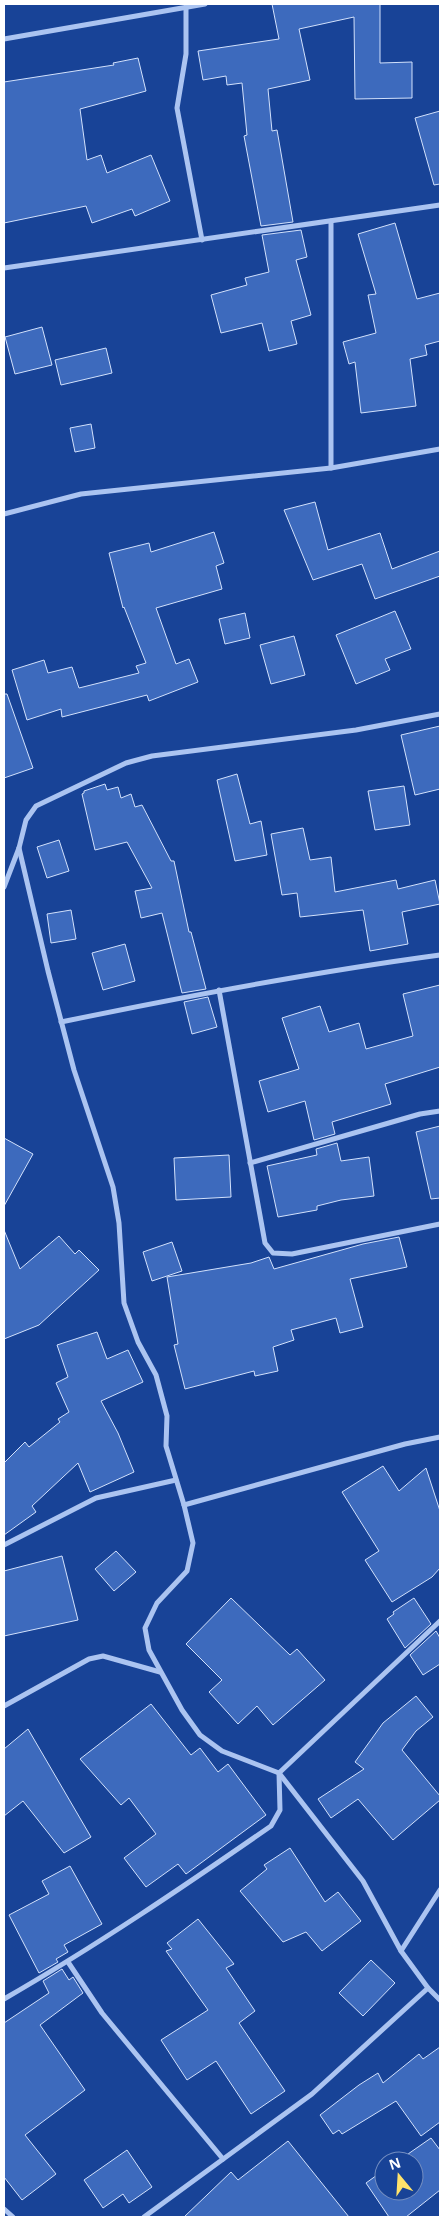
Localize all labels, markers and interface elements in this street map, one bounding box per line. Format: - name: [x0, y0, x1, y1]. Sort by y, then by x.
- north arrow: [374, 2151, 424, 2201]
- text: N: [386, 2152, 403, 2174]

